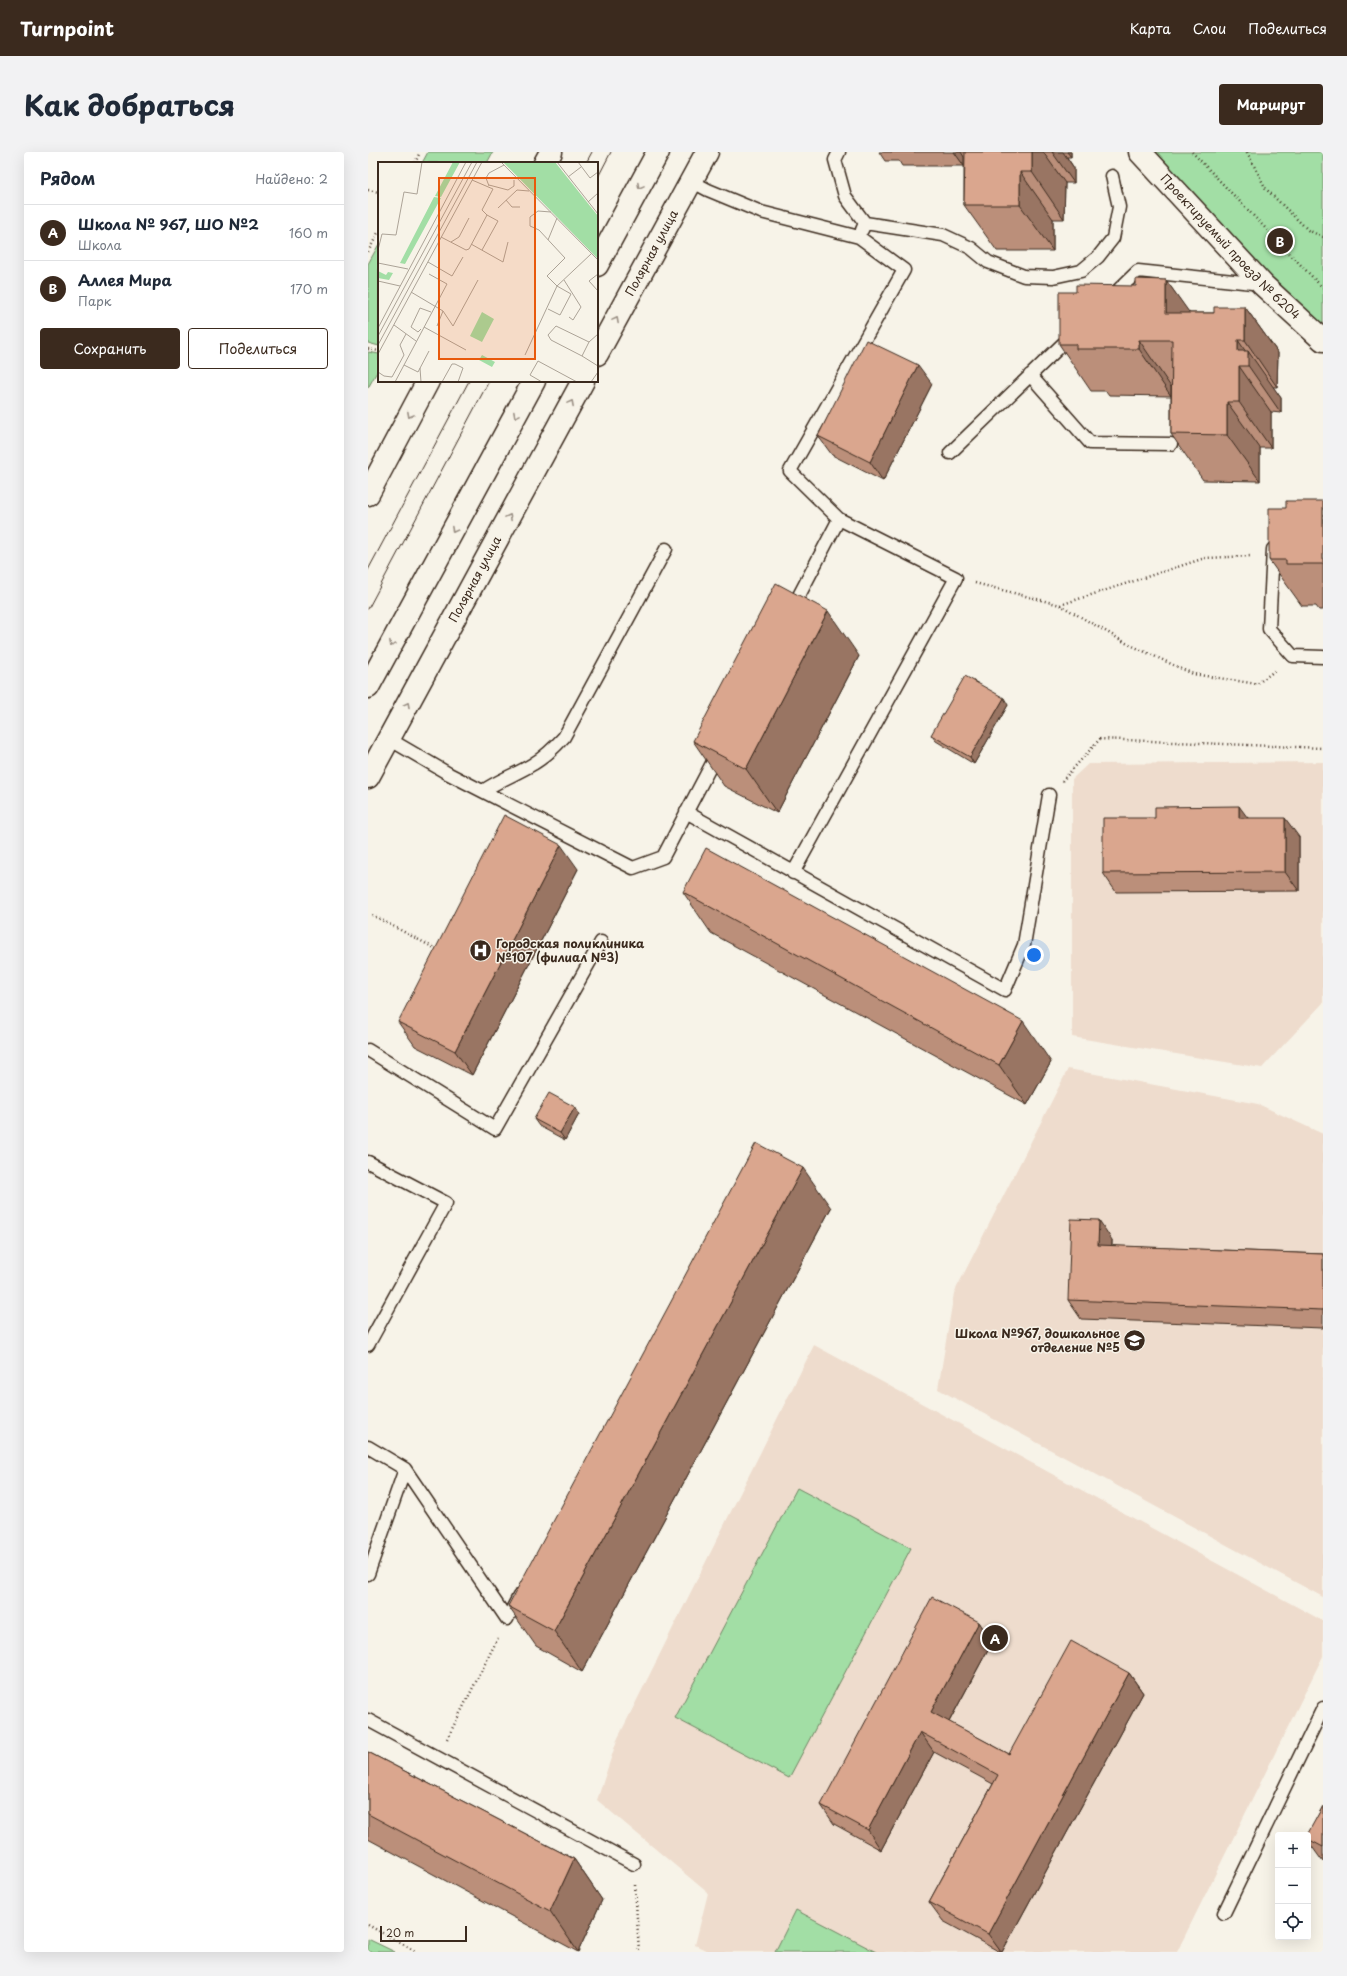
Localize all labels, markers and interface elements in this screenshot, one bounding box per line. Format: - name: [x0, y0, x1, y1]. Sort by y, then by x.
- text: Turnpoint: [20, 14, 114, 42]
- text: Карта: [1130, 18, 1171, 39]
- text: Слои: [1193, 18, 1226, 39]
- text: Поделиться: [1248, 18, 1327, 39]
- text: Как добраться: [24, 83, 235, 126]
- button: Маршрут: [1219, 84, 1323, 125]
- inset map: [378, 162, 598, 382]
- text: Рядом: [40, 165, 95, 191]
- text: Найдено: 2: [255, 169, 328, 188]
- street label: Проектируемый проезд № 6204: [1157, 170, 1305, 323]
- one-way arrow: [637, 182, 644, 189]
- street label: Полярная улица: [620, 206, 682, 299]
- text: Школа № 967, ШО №2: [78, 212, 259, 235]
- text: A: [48, 223, 58, 242]
- text: 160 m: [289, 223, 328, 242]
- pin: B: [1267, 226, 1293, 256]
- text: Школа: [78, 235, 122, 254]
- text: Аллея Мира: [78, 268, 172, 291]
- text: B: [49, 279, 57, 298]
- text: 170 m: [290, 279, 328, 298]
- text: Парк: [78, 291, 112, 310]
- one-way arrow: [611, 317, 618, 324]
- button: Сохранить: [40, 328, 180, 369]
- button: Поделиться: [188, 328, 328, 369]
- one-way arrow: [566, 399, 574, 407]
- one-way arrow: [407, 411, 415, 419]
- one-way arrow: [513, 411, 520, 418]
- one-way arrow: [504, 514, 512, 521]
- one-way arrow: [451, 525, 458, 533]
- street label: Полярная улица: [444, 532, 505, 625]
- one-way arrow: [389, 640, 396, 647]
- one-way arrow: [402, 702, 410, 709]
- place label: Городская поликлиника №107 (филиал №3): [496, 934, 645, 966]
- hospital icon: Городская поликлиника №107 (филиал №3): [467, 938, 493, 964]
- your location: [1024, 945, 1044, 965]
- place label: Школа №967, дошкольное отделение №5: [955, 1324, 1120, 1356]
- school or university icon: Школа №967, дошкольное отделение №5: [1122, 1328, 1148, 1354]
- pin: A: [982, 1623, 1008, 1653]
- map controls: [1275, 1832, 1311, 1940]
- button: +: [1275, 1832, 1311, 1868]
- button: −: [1275, 1868, 1311, 1904]
- button: locate: [1275, 1904, 1311, 1940]
- scale bar: [380, 1924, 467, 1943]
- text: 20 m: [386, 1924, 414, 1941]

